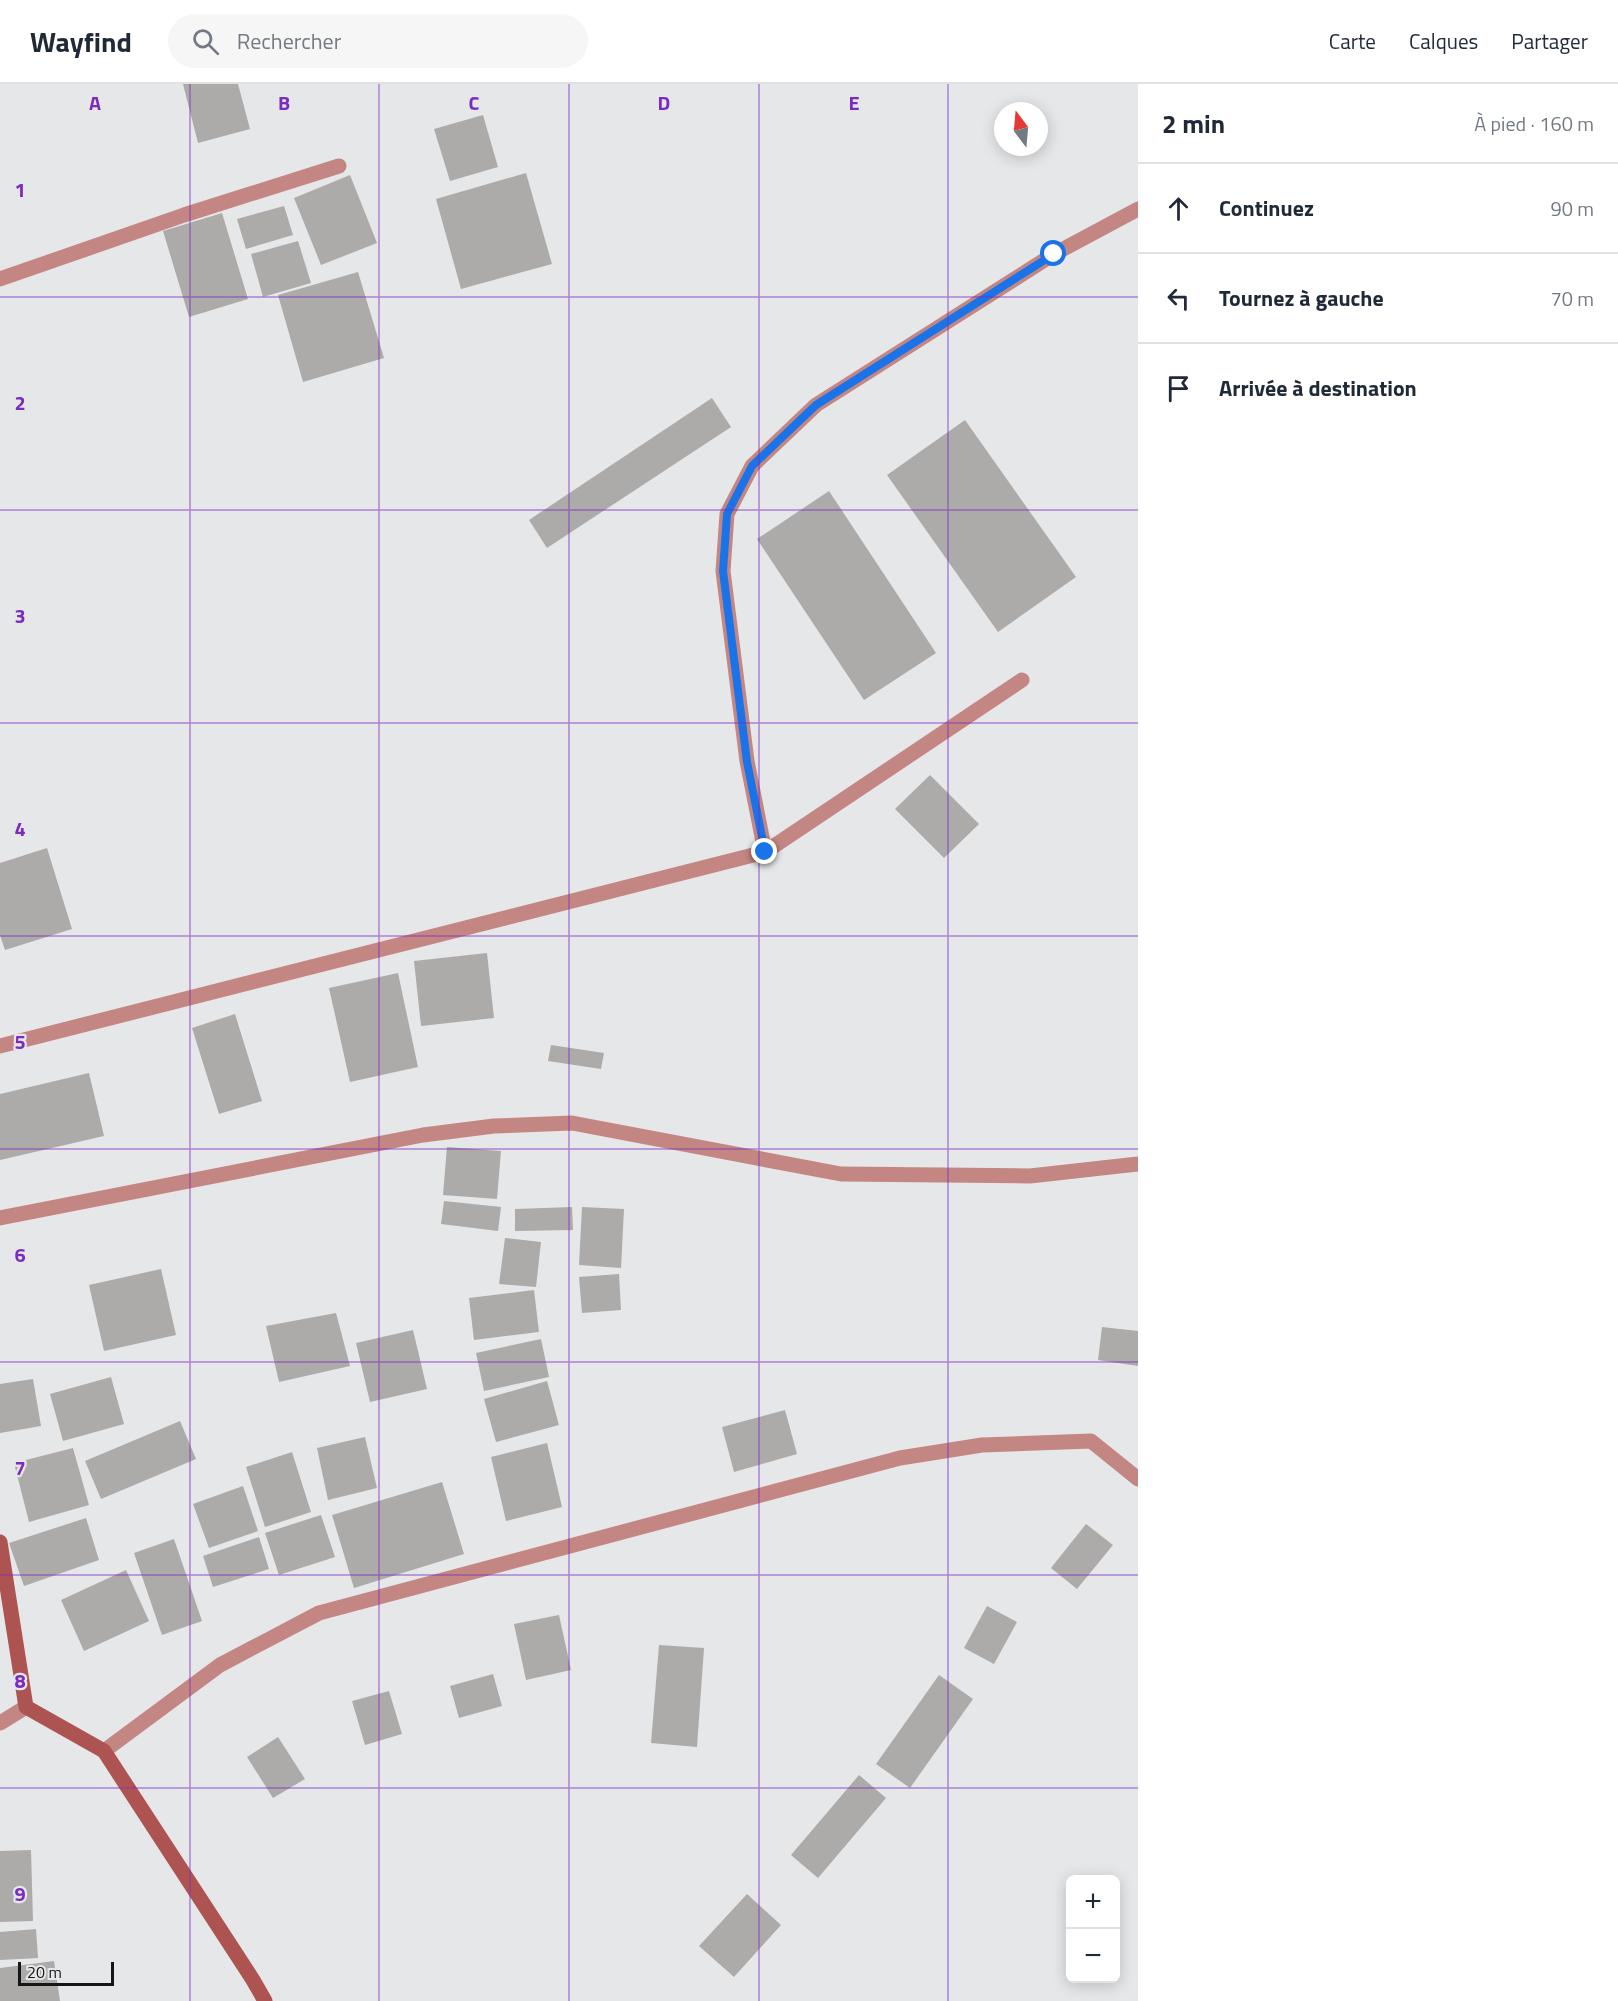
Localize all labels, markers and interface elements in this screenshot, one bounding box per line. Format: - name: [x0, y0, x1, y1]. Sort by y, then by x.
- search box: [168, 14, 588, 68]
- text: Wayfind: [30, 20, 132, 63]
- text: Rechercher: [237, 24, 341, 58]
- icon: search: [189, 25, 222, 58]
- text: Carte: [1329, 25, 1376, 57]
- text: Calques: [1409, 25, 1478, 57]
- text: Partager: [1511, 25, 1588, 57]
- text: A: [89, 87, 101, 118]
- text: B: [278, 87, 290, 118]
- text: C: [469, 87, 480, 118]
- text: D: [658, 87, 670, 118]
- text: E: [848, 87, 860, 118]
- north arrow: [994, 102, 1048, 156]
- text: 2 min: [1162, 104, 1225, 143]
- text: À pied · 160 m: [1474, 108, 1594, 139]
- text: 1: [14, 174, 26, 205]
- text: Continuez: [1219, 191, 1314, 225]
- icon: ahead: [1162, 192, 1195, 225]
- text: 90 m: [1550, 193, 1594, 224]
- route start: [1040, 240, 1066, 266]
- text: Tournez à gauche: [1219, 281, 1384, 315]
- icon: left: [1162, 282, 1195, 315]
- text: 70 m: [1550, 283, 1594, 314]
- text: Arrivée à destination: [1219, 371, 1417, 405]
- icon: arrive: [1162, 372, 1195, 405]
- text: 2: [14, 387, 26, 418]
- text: 3: [14, 600, 26, 631]
- text: 4: [14, 813, 26, 844]
- route end: [751, 838, 777, 864]
- text: 5: [14, 1026, 26, 1057]
- text: 6: [14, 1239, 26, 1270]
- text: 7: [14, 1452, 26, 1483]
- text: 8: [14, 1665, 26, 1696]
- map controls: [1066, 1875, 1120, 1983]
- button: +: [1066, 1875, 1120, 1929]
- text: 9: [14, 1878, 26, 1909]
- button: −: [1066, 1929, 1120, 1983]
- scale bar: [18, 1959, 114, 1986]
- text: 20 m: [27, 1960, 62, 1984]

